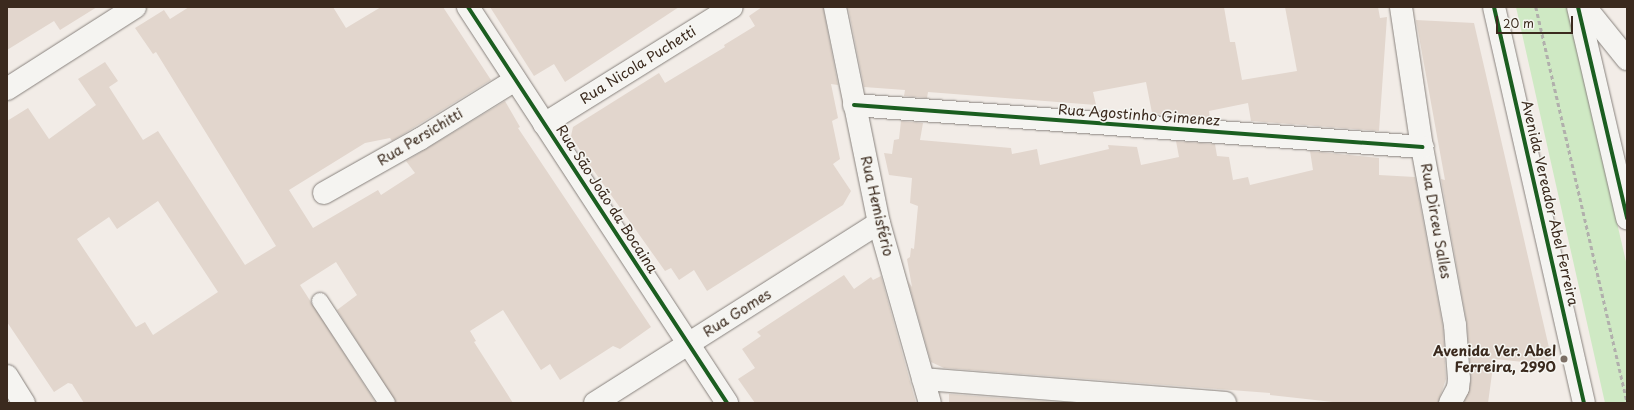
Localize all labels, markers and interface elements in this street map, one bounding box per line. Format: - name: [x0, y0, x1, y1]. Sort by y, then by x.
- scale bar: [1498, 8, 1575, 34]
- text: 20 m: [1503, 14, 1534, 32]
- street label: Rua Nicola Puchetti: [577, 22, 699, 108]
- street label: Avenida Vereador Abel Ferreira: [1518, 98, 1582, 308]
- street label: Rua Agostinho Gimenez: [1057, 101, 1221, 129]
- street label: Rua Persichitti: [374, 105, 466, 169]
- street label: Rua São João da Bocaina: [553, 121, 661, 277]
- street label: Rua Hemisfério: [857, 154, 897, 258]
- street label: Rua Dirceu Salles: [1417, 161, 1455, 281]
- street label: Rua Gomes: [700, 285, 774, 341]
- place label: Avenida Ver. Abel Ferreira, 2990: [1432, 343, 1556, 376]
- marker: Avenida Ver. Abel Ferreira, 2990: [1559, 354, 1569, 364]

